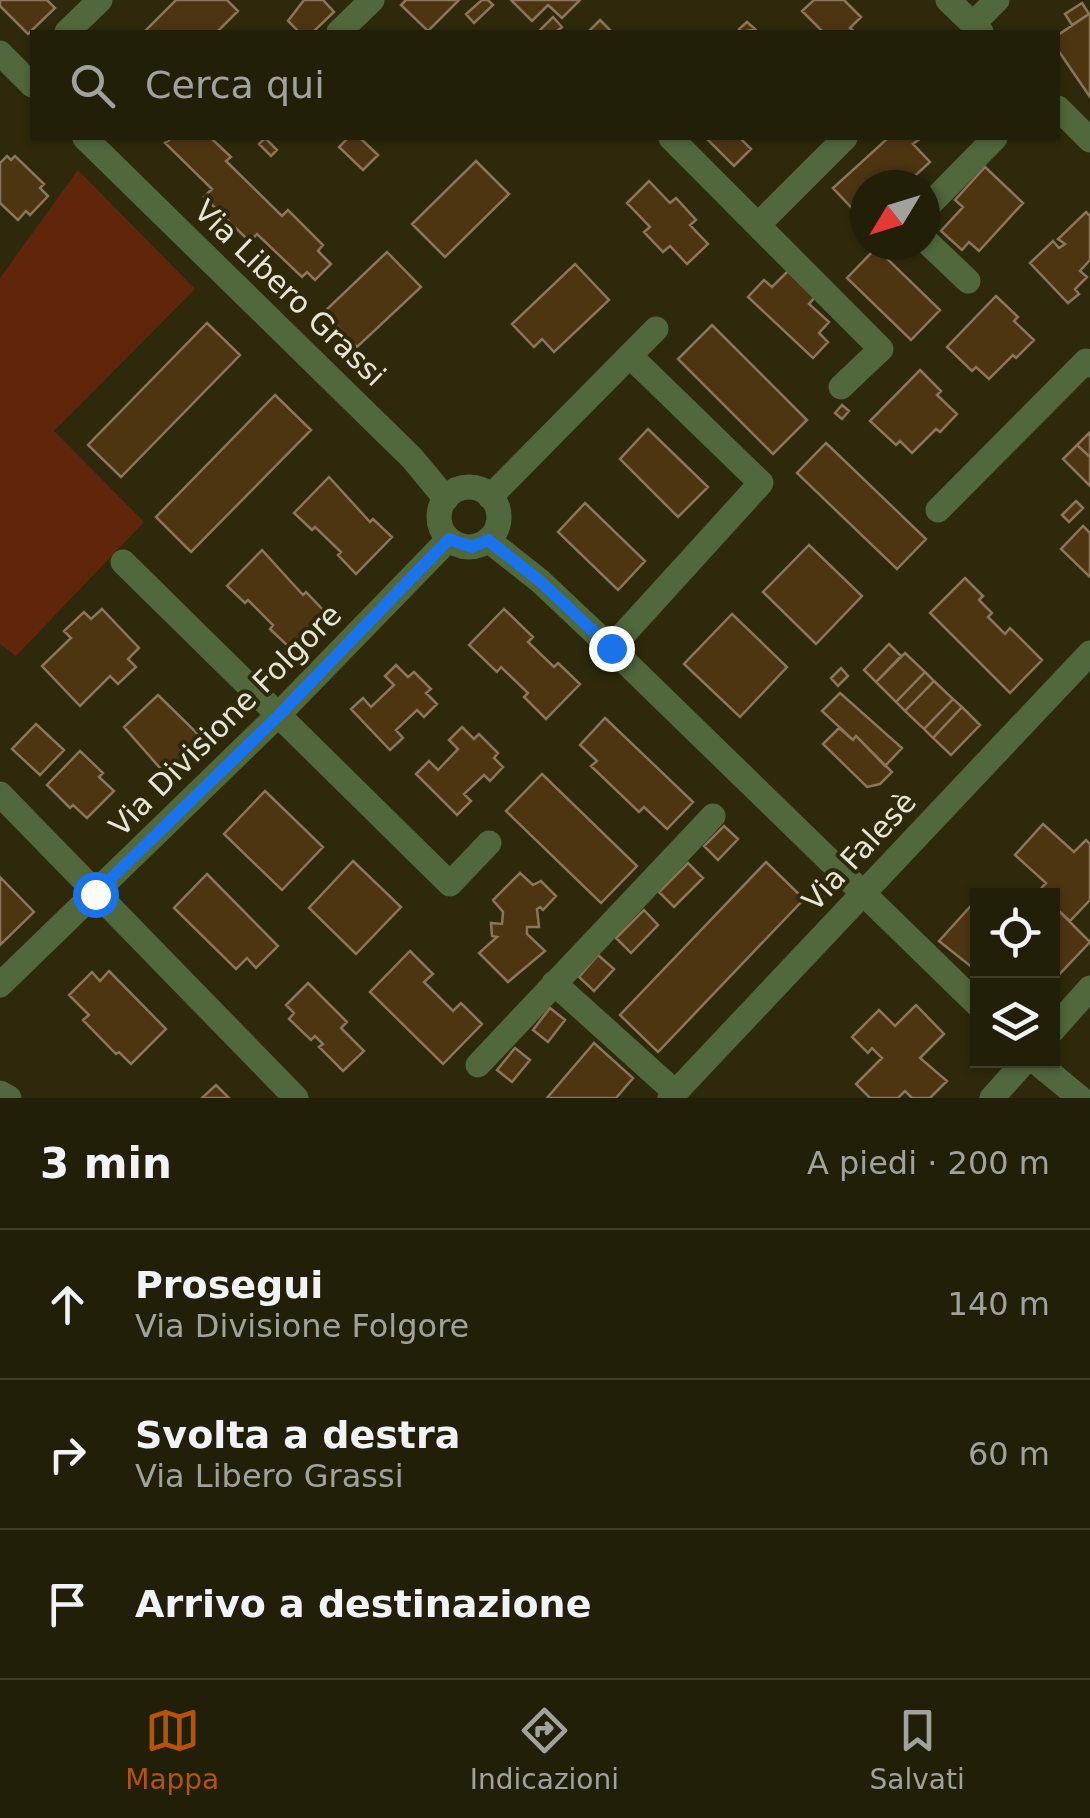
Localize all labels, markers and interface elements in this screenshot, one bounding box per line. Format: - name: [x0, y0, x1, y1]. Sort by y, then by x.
- search box: [30, 30, 1060, 140]
- icon: search: [65, 58, 120, 113]
- text: Cerca qui: [145, 63, 325, 107]
- north arrow: [850, 170, 940, 260]
- street label: Via Libero Grassi: [187, 193, 393, 393]
- street label: Via Divisione Folgore: [102, 597, 348, 843]
- route end: [589, 626, 635, 672]
- street label: Via Falesè: [795, 784, 923, 918]
- route start: [73, 872, 119, 918]
- map controls: [970, 888, 1060, 1068]
- button: locate: [970, 888, 1060, 978]
- button: layers: [970, 978, 1060, 1068]
- text: 3 min: [40, 1139, 172, 1188]
- text: A piedi · 200 m: [807, 1144, 1050, 1182]
- text: Prosegui: [135, 1263, 323, 1307]
- icon: ahead: [40, 1277, 95, 1332]
- text: 140 m: [948, 1285, 1050, 1323]
- text: Via Divisione Folgore: [135, 1307, 469, 1345]
- text: Svolta a destra: [135, 1413, 460, 1457]
- icon: right: [40, 1427, 95, 1482]
- text: 60 m: [968, 1435, 1050, 1473]
- text: Via Libero Grassi: [135, 1457, 404, 1495]
- icon: arrive: [40, 1577, 95, 1632]
- text: Arrivo a destinazione: [135, 1582, 591, 1626]
- tab: Mappa: [125, 1703, 219, 1796]
- tab: Indicazioni: [470, 1703, 619, 1796]
- tab: Salvati: [870, 1703, 965, 1796]

